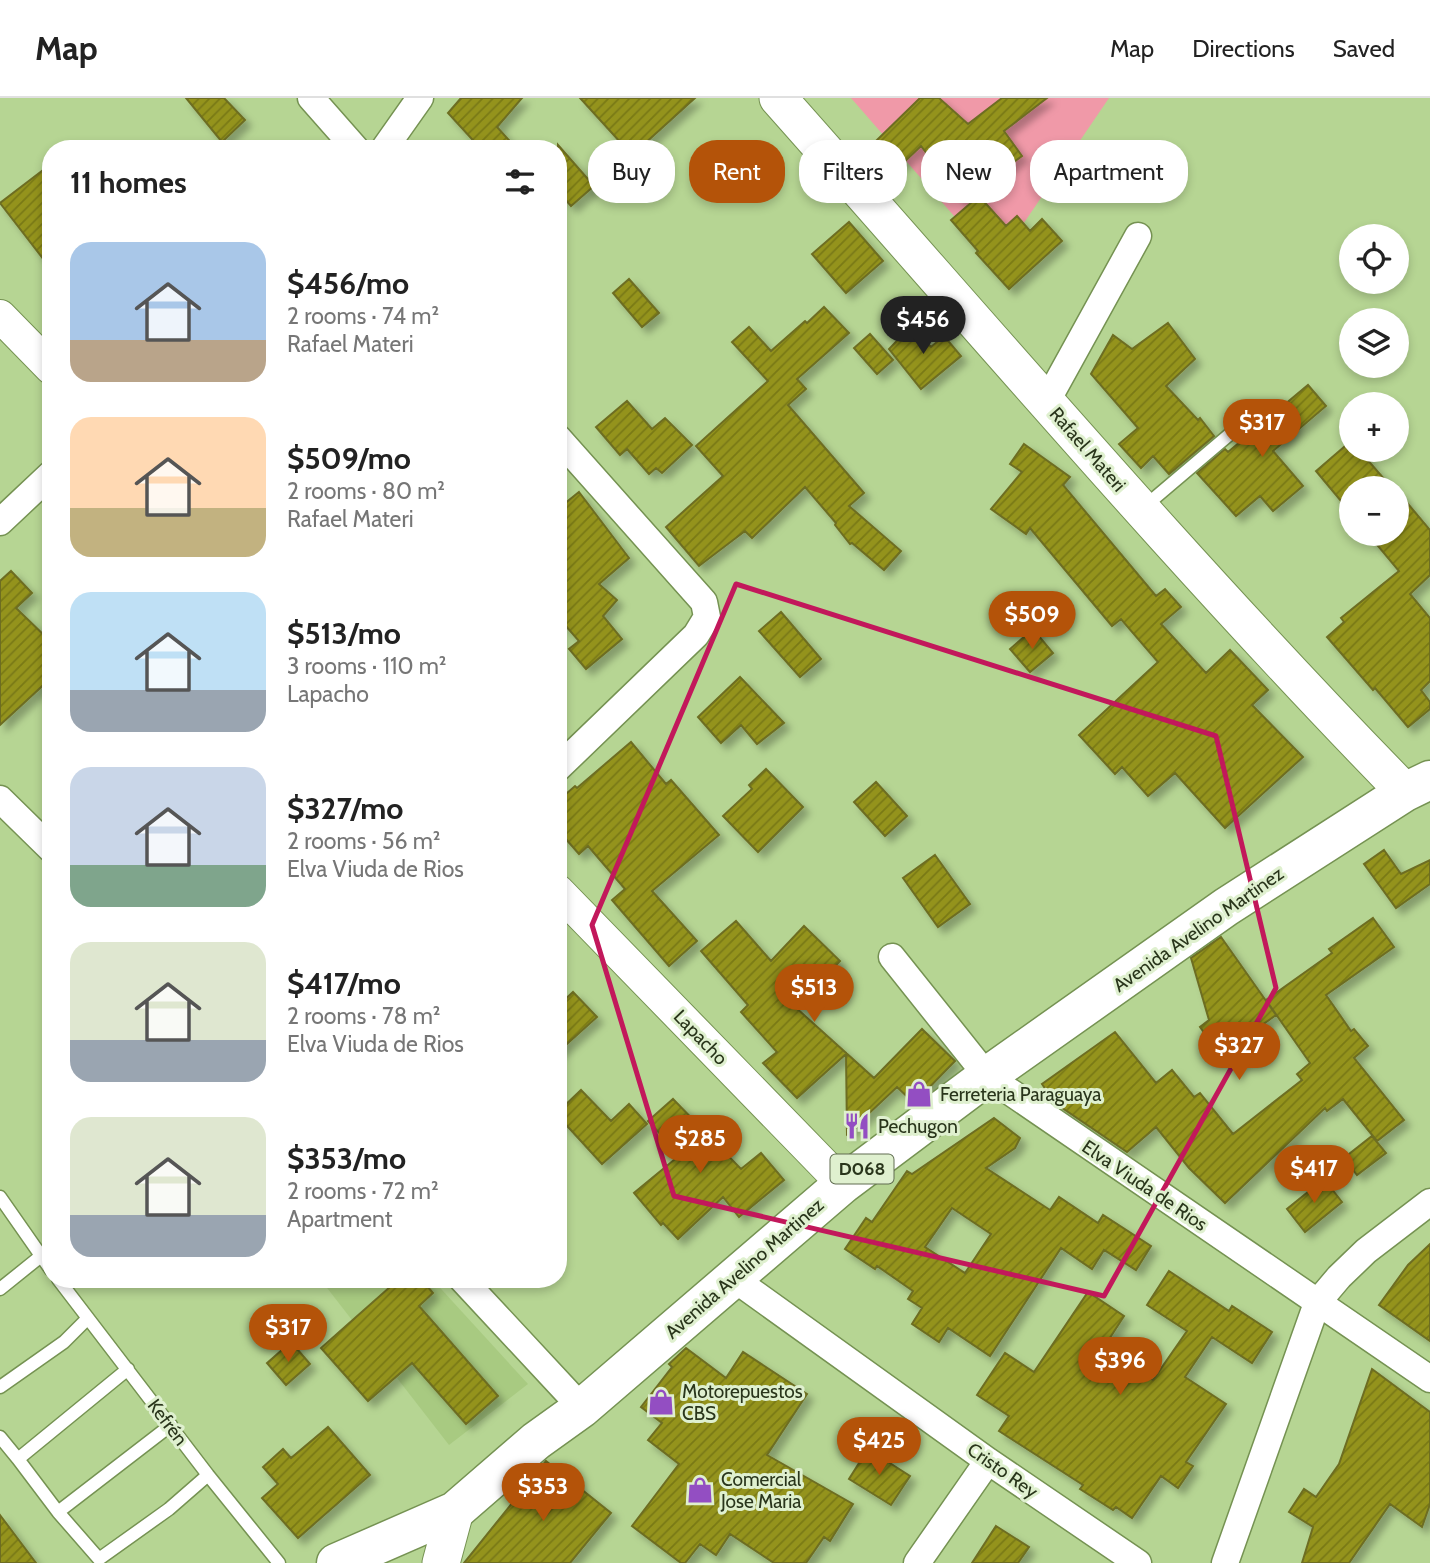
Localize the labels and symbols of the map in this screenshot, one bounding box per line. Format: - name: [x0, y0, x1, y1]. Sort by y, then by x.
- pin: $456: [882, 296, 964, 356]
- pin: $317: [1221, 400, 1303, 459]
- street label: Rafael Materi: [1045, 402, 1131, 496]
- pin: $509: [991, 592, 1073, 651]
- street label: Avenida Avelino Martinez: [1109, 862, 1288, 997]
- pin: $513: [773, 964, 855, 1024]
- street label: Lapacho: [669, 1005, 732, 1070]
- pin: $327: [1198, 1023, 1280, 1082]
- shop icon: Ferreteria Paraguaya: [904, 1079, 934, 1109]
- place label: Ferreteria Paraguaya: [940, 1083, 1101, 1106]
- restaurant icon: Pechugon: [842, 1111, 872, 1141]
- place label: Pechugon: [878, 1115, 958, 1138]
- pin: $285: [659, 1116, 741, 1175]
- street label: Elva Viuda de Rios: [1078, 1135, 1212, 1236]
- pin: $417: [1273, 1146, 1355, 1205]
- road number: D068: [830, 1154, 894, 1184]
- street label: Avenida Avelino Martinez: [660, 1193, 828, 1343]
- pin: $317: [247, 1304, 329, 1364]
- pin: $396: [1079, 1338, 1161, 1397]
- place label: Motorepuestos CBS: [682, 1380, 803, 1425]
- shop icon: Motorepuestos CBS: [646, 1387, 676, 1417]
- street label: Kefrén: [143, 1395, 193, 1450]
- pin: $425: [838, 1418, 920, 1477]
- street label: Cristo Rey: [963, 1438, 1043, 1503]
- pin: $353: [502, 1464, 584, 1523]
- place label: Comercial Jose Maria: [720, 1468, 802, 1513]
- shop icon: Comercial Jose Maria: [685, 1475, 715, 1505]

